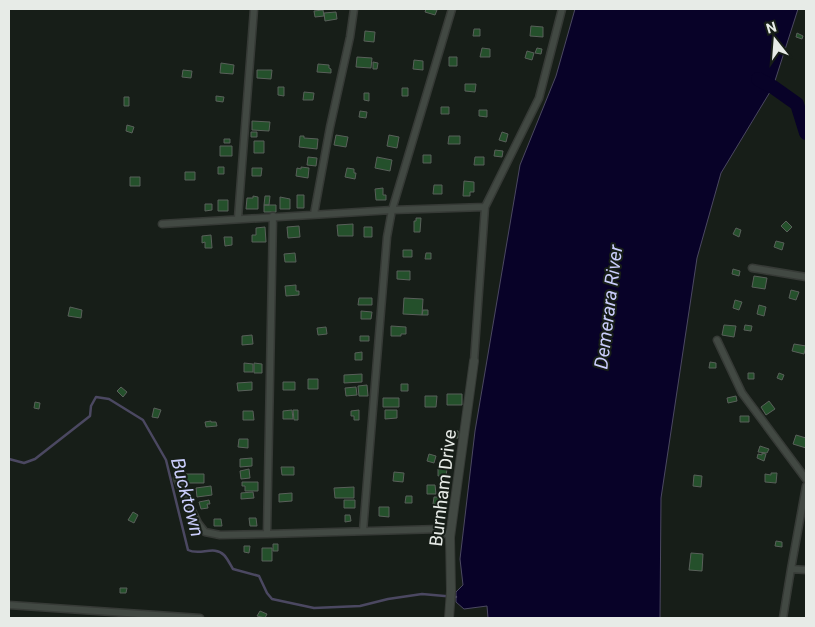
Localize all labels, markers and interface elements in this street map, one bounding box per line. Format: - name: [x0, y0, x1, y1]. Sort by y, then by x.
- north arrow: [750, 15, 800, 65]
- text: N: [764, 18, 778, 37]
- water label: Demerara River: [589, 243, 628, 370]
- street label: Burnham Drive: [425, 428, 460, 548]
- water label: Bucktown: [166, 455, 209, 539]

